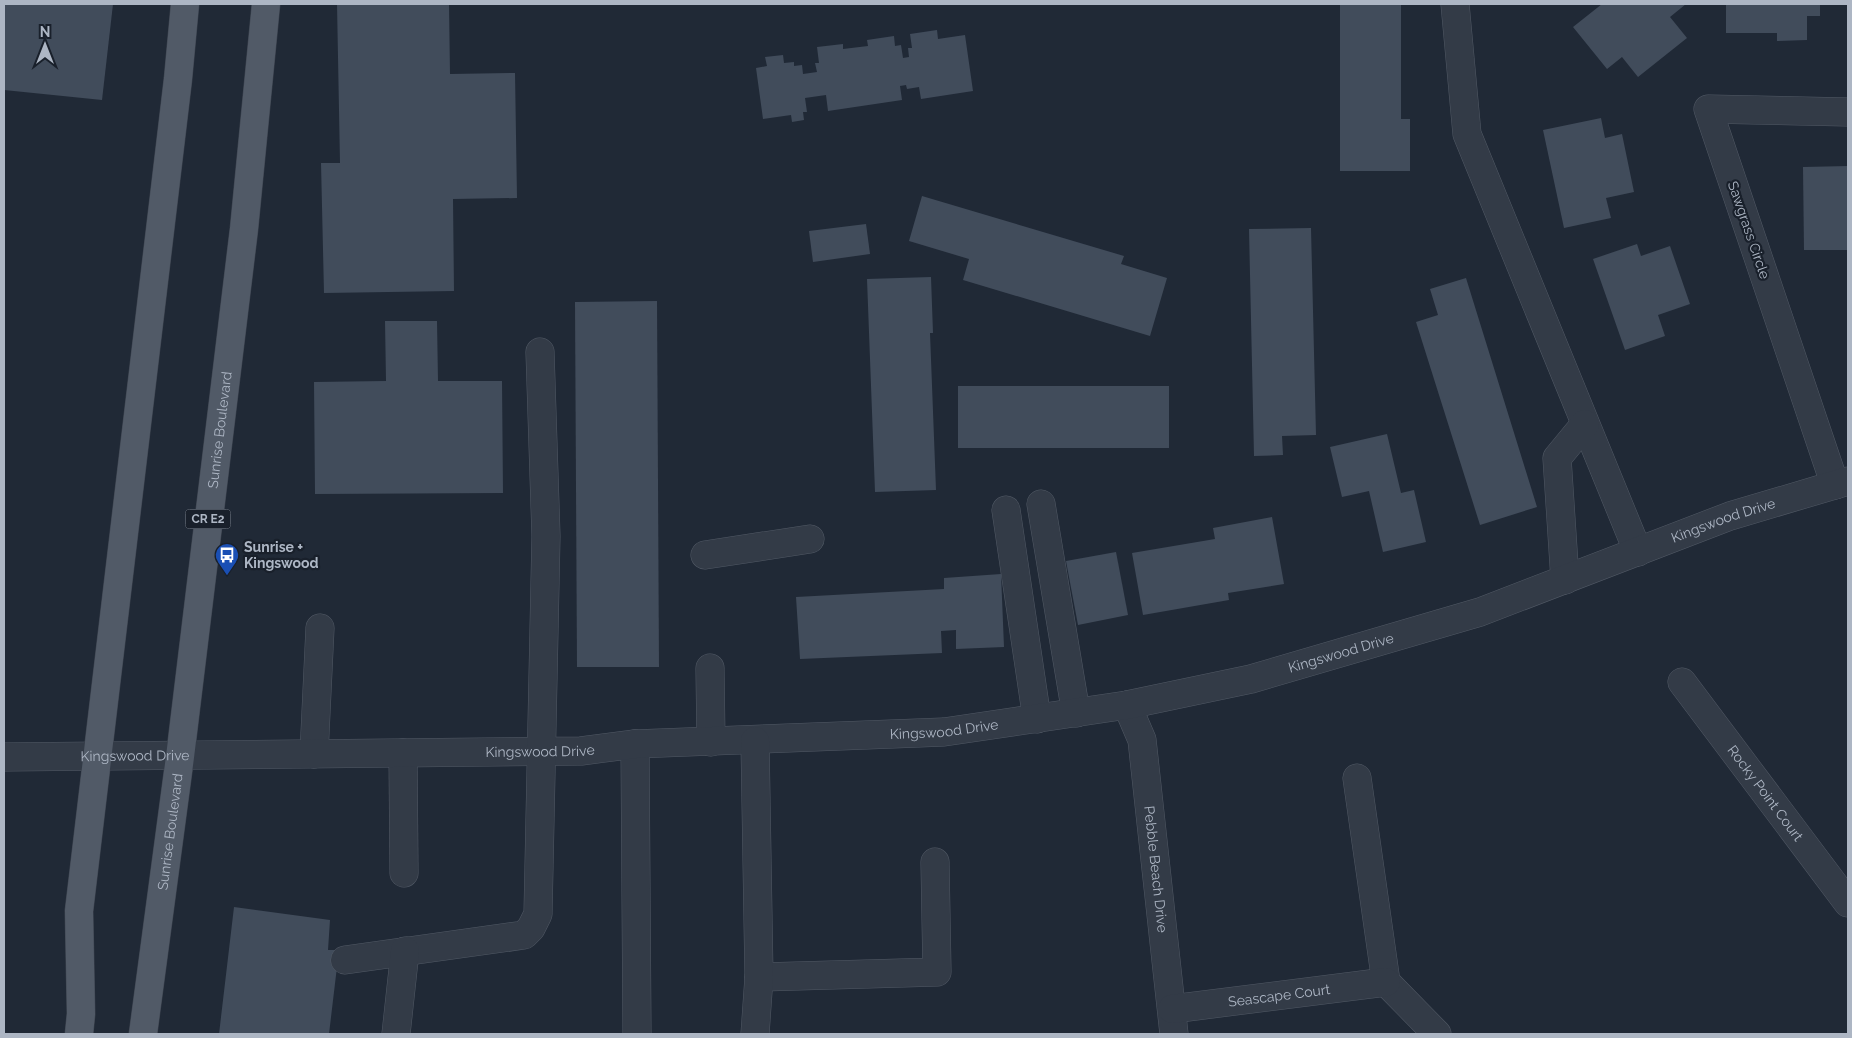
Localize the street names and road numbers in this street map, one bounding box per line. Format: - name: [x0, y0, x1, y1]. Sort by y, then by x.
- street label: Sawgrass Circle: [1725, 179, 1773, 281]
- street label: Sunrise Boulevard: [205, 370, 235, 489]
- street label: Kingswood Drive: [1669, 495, 1777, 546]
- road number: CR E2: [186, 509, 230, 528]
- street label: Kingswood Drive: [1286, 630, 1395, 676]
- street label: Kingswood Drive: [889, 716, 999, 742]
- street label: Kingswood Drive: [485, 741, 595, 760]
- street label: Rocky Point Court: [1724, 742, 1807, 844]
- street label: Kingswood Drive: [80, 747, 190, 764]
- street label: Sunrise Boulevard: [154, 772, 186, 891]
- street label: Pebble Beach Drive: [1141, 805, 1171, 934]
- street label: Seascape Court: [1227, 981, 1331, 1010]

